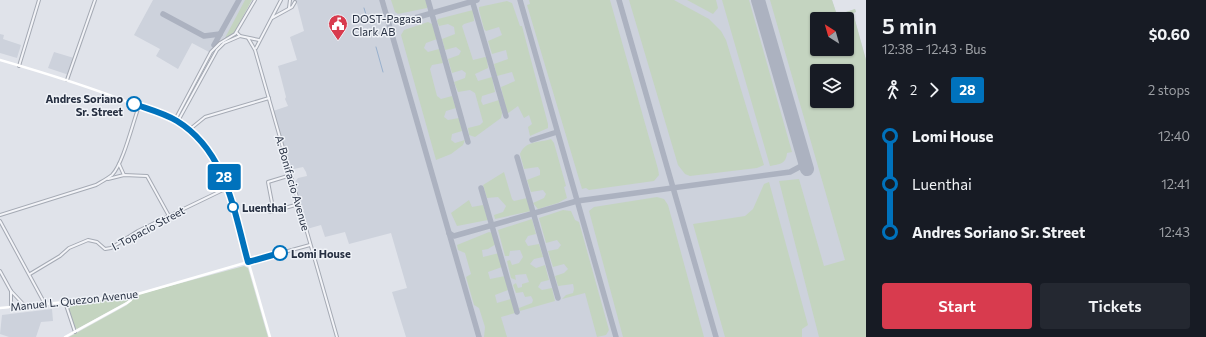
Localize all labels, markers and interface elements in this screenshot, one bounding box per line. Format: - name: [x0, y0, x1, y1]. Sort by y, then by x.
- place label: DOST-Pagasa Clark AB: [352, 12, 422, 38]
- north arrow: [810, 12, 854, 56]
- map controls: [810, 12, 854, 108]
- text: 5 min: [882, 12, 937, 39]
- public building icon: DOST-Pagasa Clark AB: [327, 13, 349, 41]
- text: $0.60: [1149, 25, 1190, 43]
- text: 12:38 – 12:43 · Bus: [882, 41, 986, 57]
- button: layers: [810, 64, 854, 108]
- icon: walk: [882, 79, 904, 101]
- icon: forward: [923, 79, 945, 101]
- text: 28: [959, 81, 976, 98]
- text: 2: [910, 82, 917, 98]
- text: 2 stops: [1148, 82, 1190, 98]
- place label: Andres Soriano Sr. Street: [45, 92, 123, 118]
- marker: Andres Soriano Sr. Street: [126, 96, 142, 112]
- text: Lomi House: [912, 127, 993, 145]
- text: 12:40: [1158, 128, 1190, 144]
- street label: A. Bonifacio Avenue: [273, 134, 313, 232]
- line badge: 28: [206, 164, 242, 190]
- text: 28: [216, 168, 232, 185]
- text: Luenthai: [912, 175, 972, 193]
- text: 12:41: [1161, 176, 1190, 192]
- marker: Luenthai: [227, 201, 239, 213]
- place label: Luenthai: [242, 201, 287, 214]
- street label: I. Topacio Street: [109, 203, 187, 253]
- text: Andres Soriano Sr. Street: [912, 223, 1085, 241]
- text: 12:43: [1159, 224, 1190, 240]
- marker: Lomi House: [272, 245, 288, 261]
- place label: Lomi House: [291, 247, 351, 260]
- button: Start: [882, 283, 1032, 329]
- button: Tickets: [1040, 283, 1190, 329]
- street label: Manuel L. Quezon Avenue: [9, 287, 139, 313]

